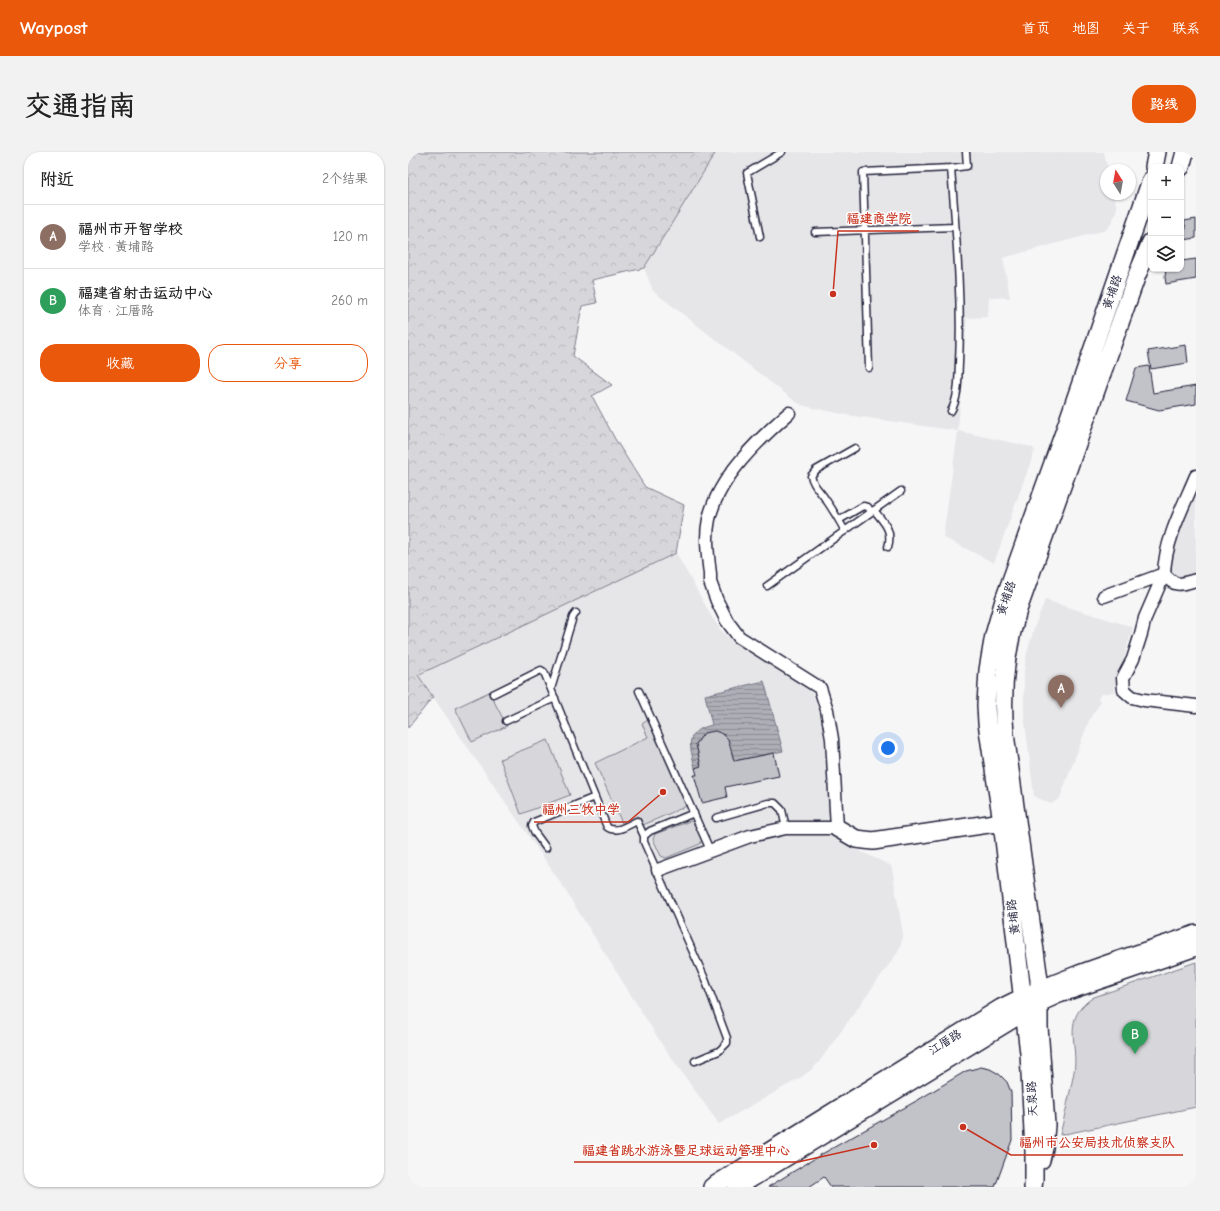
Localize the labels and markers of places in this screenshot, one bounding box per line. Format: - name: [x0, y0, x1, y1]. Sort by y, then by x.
- callout: 福建商学院: [838, 206, 919, 231]
- pin: A: [1048, 675, 1074, 708]
- callout: 福州三牧中学: [534, 797, 628, 822]
- pin: B: [1122, 1021, 1148, 1054]
- callout: 福州市公安局技术侦察支队: [1011, 1130, 1183, 1155]
- callout: 福建省跳水游泳暨足球运动管理中心: [574, 1137, 798, 1162]

